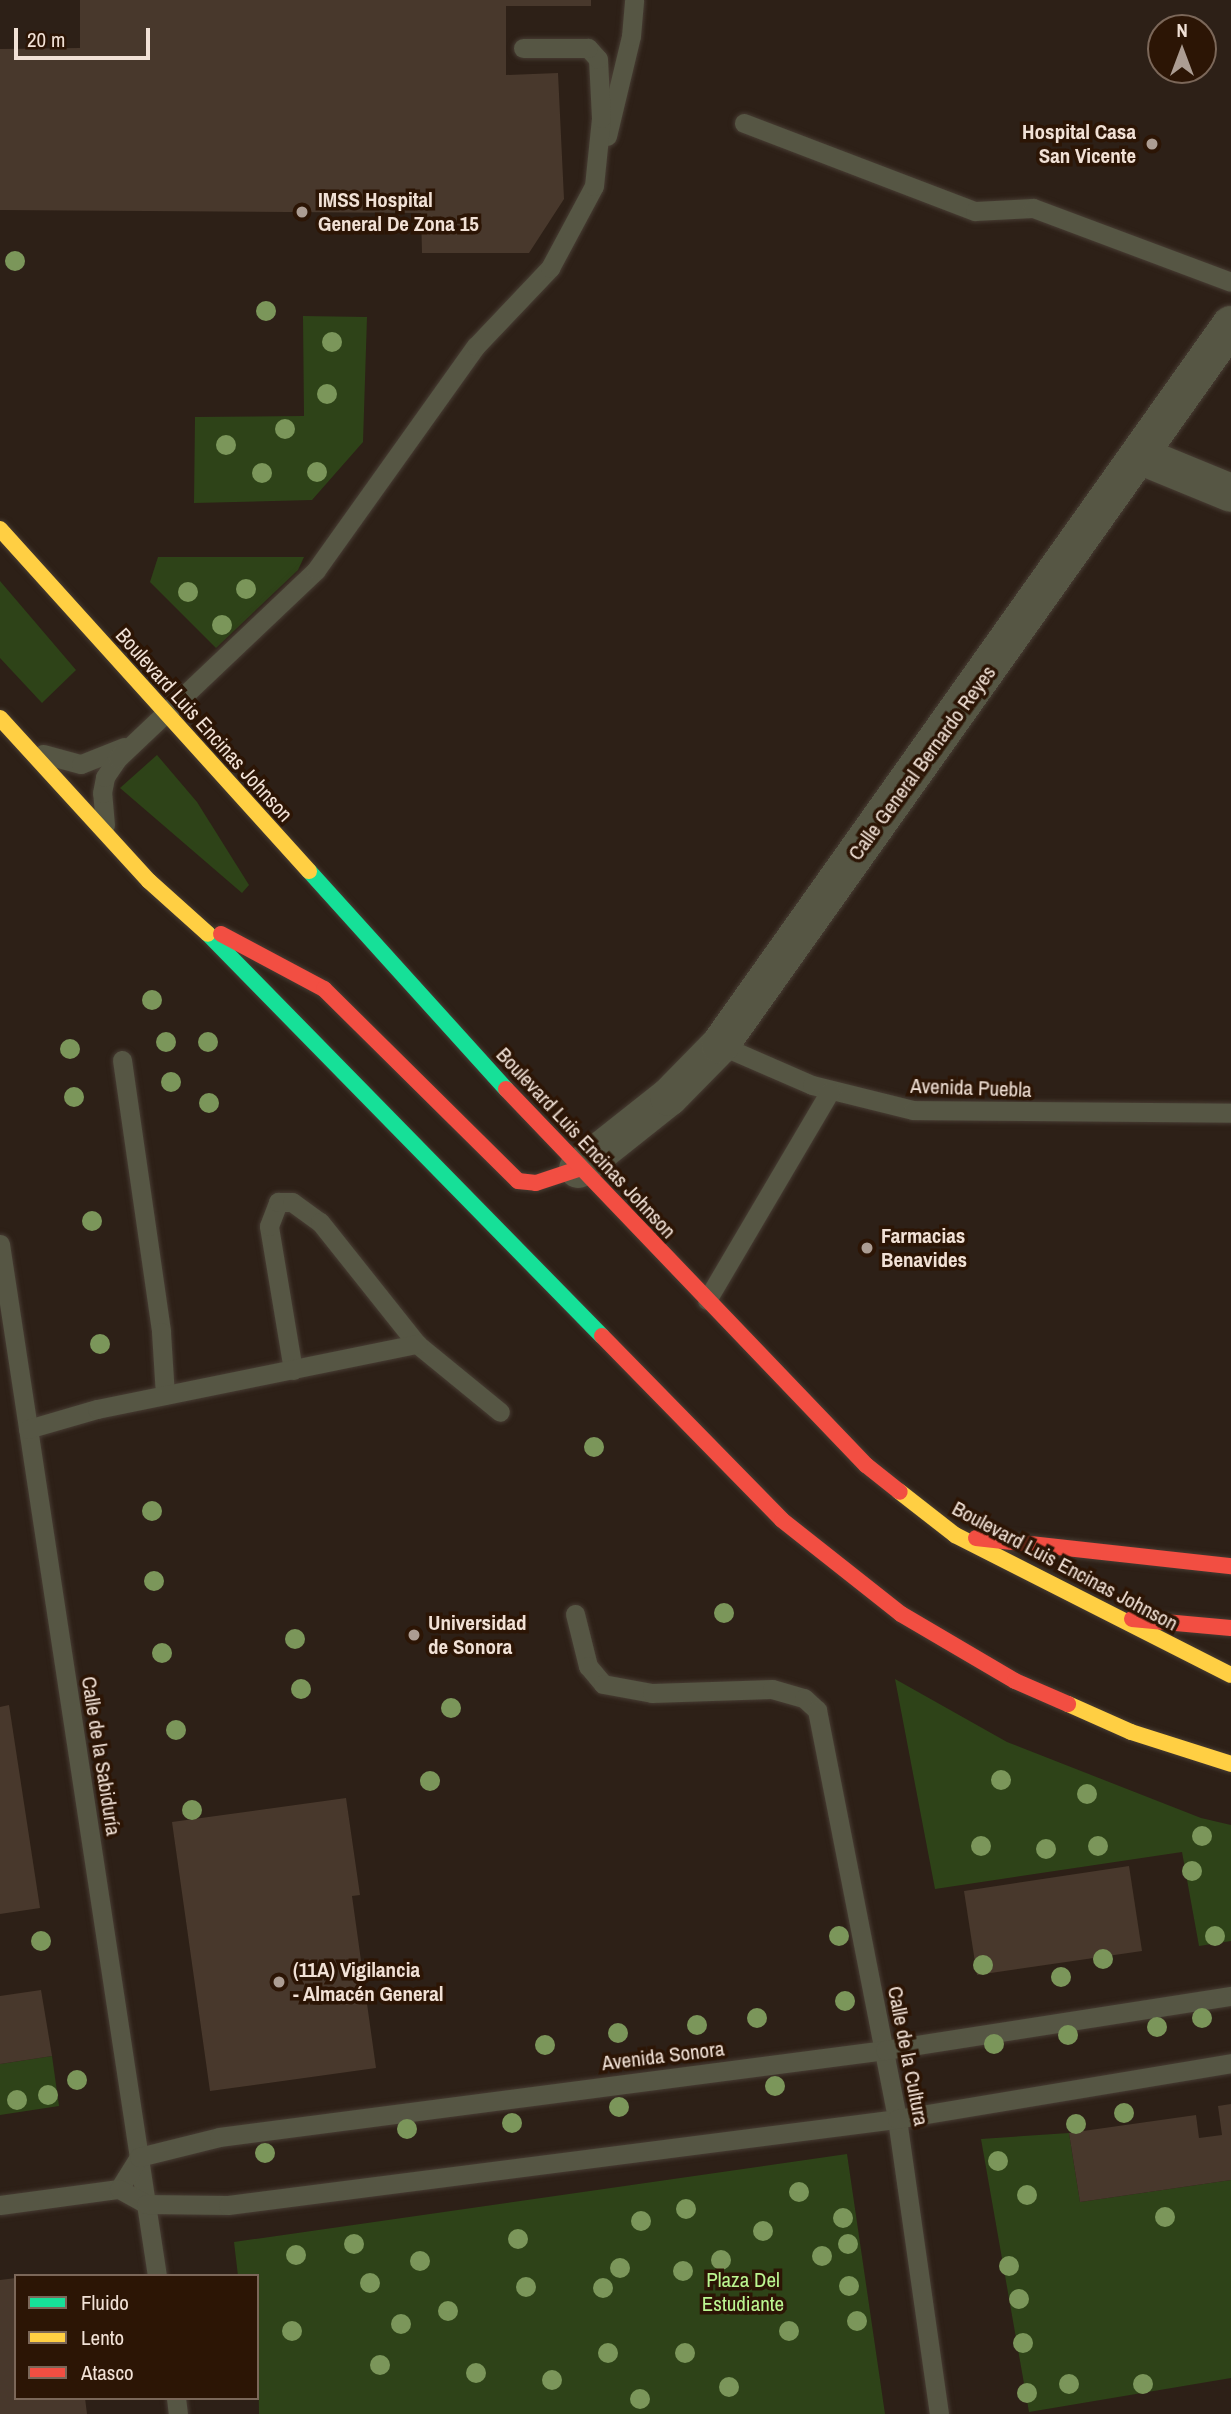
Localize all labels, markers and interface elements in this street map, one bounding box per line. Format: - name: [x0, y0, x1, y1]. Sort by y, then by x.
- scale bar: [18, 14, 154, 58]
- north arrow: [1147, 14, 1217, 84]
- text: N: [1176, 17, 1188, 43]
- text: 20 m: [27, 25, 65, 54]
- place label: Hospital Casa San Vicente: [1022, 119, 1136, 169]
- marker: Hospital Casa San Vicente: [1142, 134, 1162, 154]
- place label: IMSS Hospital General De Zona 15: [318, 187, 479, 237]
- marker: IMSS Hospital General De Zona 15: [292, 202, 312, 222]
- street label: Boulevard Luis Encinas Johnson: [110, 623, 298, 827]
- street label: Calle General Bernardo Reyes: [843, 661, 1001, 865]
- street label: Boulevard Luis Encinas Johnson: [491, 1042, 681, 1244]
- street label: Avenida Puebla: [910, 1073, 1032, 1103]
- place label: Farmacias Benavides: [881, 1223, 967, 1273]
- marker: Farmacias Benavides: [859, 1240, 875, 1256]
- street label: Boulevard Luis Encinas Johnson: [948, 1496, 1182, 1636]
- place label: Universidad de Sonora: [428, 1610, 527, 1660]
- marker: Universidad de Sonora: [406, 1627, 422, 1643]
- street label: Calle de la Sabiduría: [76, 1675, 126, 1837]
- place label: (11A) Vigilancia - Almacén General: [293, 1957, 444, 2007]
- marker: (11A) Vigilancia - Almacén General: [271, 1974, 287, 1990]
- street label: Calle de la Cultura: [882, 1984, 934, 2128]
- street label: Avenida Sonora: [600, 2036, 726, 2076]
- park label: Plaza Del Estudiante: [702, 2267, 784, 2317]
- legend: [14, 2274, 259, 2400]
- text: Fluido: [81, 2288, 129, 2317]
- text: Lento: [81, 2323, 124, 2352]
- text: Atasco: [81, 2358, 134, 2387]

